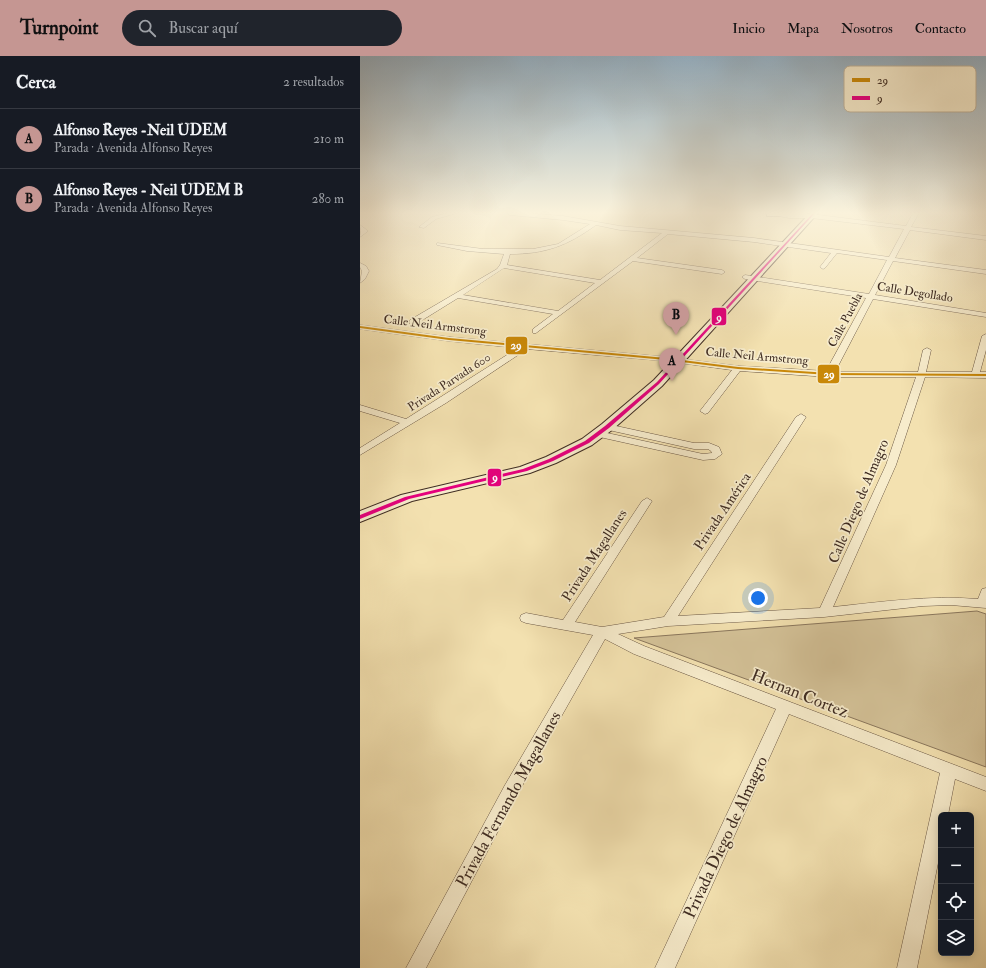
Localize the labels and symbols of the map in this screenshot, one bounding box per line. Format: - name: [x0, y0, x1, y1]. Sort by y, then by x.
- legend: [844, 66, 976, 112]
- text: 29: [877, 74, 888, 87]
- text: 9: [876, 92, 883, 105]
- street label: Calle Degollado: [876, 279, 954, 306]
- street label: Calle Puebla: [825, 290, 867, 350]
- pin: B: [663, 302, 689, 335]
- line badge: 9: [711, 307, 727, 326]
- text: 9: [715, 311, 722, 324]
- street label: Calle Neil Armstrong: [383, 312, 488, 339]
- line badge: 29: [505, 336, 528, 355]
- text: 29: [510, 339, 522, 352]
- street label: Calle Neil Armstrong: [705, 345, 810, 369]
- pin: A: [659, 348, 685, 381]
- street label: Privada Parvada 600: [405, 350, 494, 415]
- line badge: 29: [817, 364, 840, 384]
- text: 29: [823, 368, 835, 381]
- street label: Calle Diego de Almagro: [825, 436, 892, 566]
- line badge: 9: [487, 468, 502, 487]
- street label: Privada América: [690, 469, 755, 553]
- text: 9: [491, 471, 498, 484]
- street label: Privada Magallanes: [558, 506, 631, 605]
- your location: [748, 588, 768, 608]
- street label: Hernan Cortez: [748, 664, 852, 723]
- street label: Privada Fernando Magallanes: [451, 707, 566, 891]
- street label: Privada Diego de Almagro: [679, 753, 772, 922]

